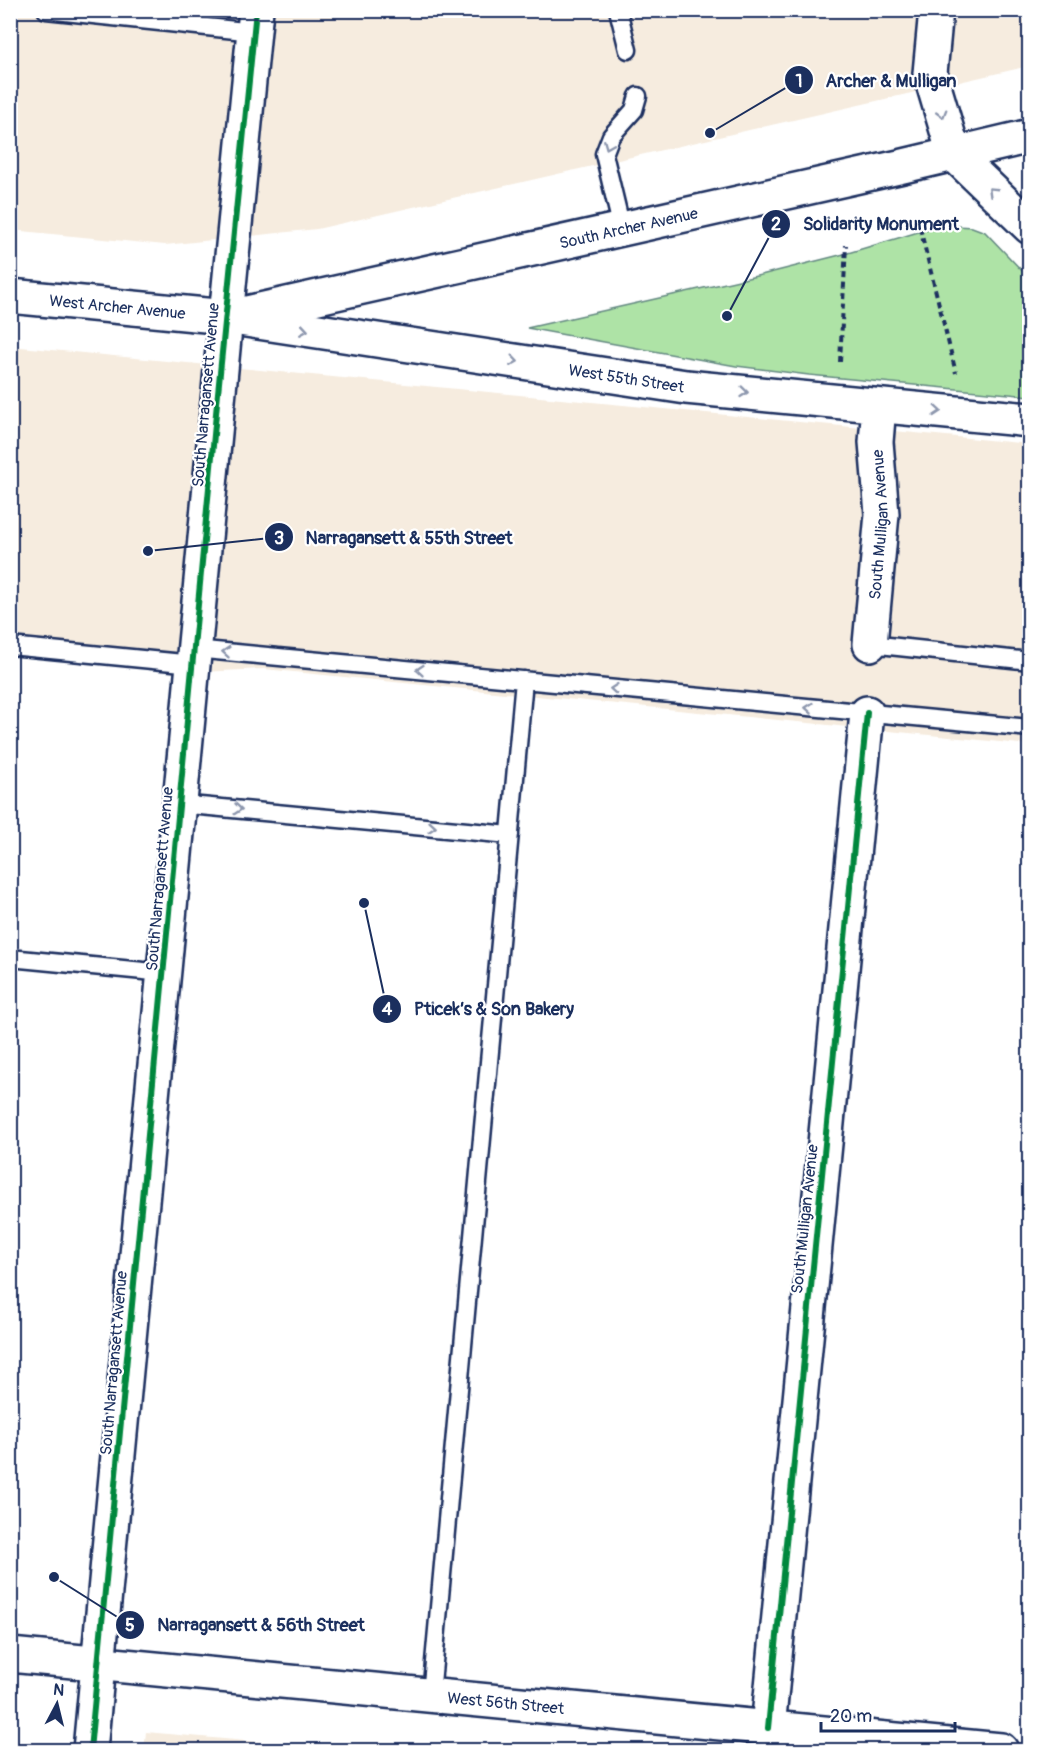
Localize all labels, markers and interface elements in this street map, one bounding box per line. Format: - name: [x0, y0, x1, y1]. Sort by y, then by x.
- callout: Archer & Mulligan: [784, 62, 968, 98]
- text: 1: [795, 70, 803, 93]
- text: Archer & Mulligan: [826, 70, 956, 93]
- one-way arrow: [935, 108, 947, 118]
- one-way arrow: [603, 138, 615, 149]
- one-way arrow: [988, 187, 999, 198]
- street label: South Archer Avenue: [557, 203, 700, 254]
- callout: Solidarity Monument: [761, 206, 971, 242]
- text: 2: [771, 213, 781, 236]
- text: Solidarity Monument: [803, 213, 960, 236]
- street label: West Archer Avenue: [48, 291, 187, 324]
- street label: South Narragansett Avenue: [188, 302, 224, 488]
- one-way arrow: [300, 323, 309, 335]
- one-way arrow: [509, 354, 519, 366]
- street label: West 55th Street: [567, 360, 686, 398]
- one-way arrow: [740, 385, 749, 398]
- one-way arrow: [933, 404, 942, 417]
- street label: South Mulligan Avenue: [865, 449, 893, 600]
- callout: Narragansett & 55th Street: [264, 519, 525, 555]
- text: 3: [274, 527, 284, 550]
- text: Narragansett & 55th Street: [306, 527, 513, 550]
- one-way arrow: [222, 646, 231, 659]
- one-way arrow: [416, 664, 425, 677]
- one-way arrow: [610, 683, 619, 696]
- one-way arrow: [804, 702, 813, 715]
- street label: South Narragansett Avenue: [142, 786, 178, 972]
- one-way arrow: [233, 802, 242, 815]
- one-way arrow: [427, 820, 436, 833]
- callout: Pticek’s & Son Bakery: [372, 991, 586, 1027]
- text: 4: [382, 998, 393, 1021]
- text: Pticek’s & Son Bakery: [414, 998, 574, 1021]
- street label: South Mulligan Avenue: [787, 1143, 823, 1295]
- street label: South Narragansett Avenue: [96, 1270, 132, 1456]
- callout: Narragansett & 56th Street: [115, 1607, 377, 1643]
- text: 5: [125, 1614, 135, 1637]
- text: Narragansett & 56th Street: [157, 1614, 366, 1637]
- north arrow: [27, 1674, 87, 1734]
- text: N: [52, 1680, 65, 1701]
- street label: West 56th Street: [446, 1688, 566, 1719]
- scale bar: [821, 1695, 954, 1733]
- text: 20 m: [830, 1705, 872, 1728]

